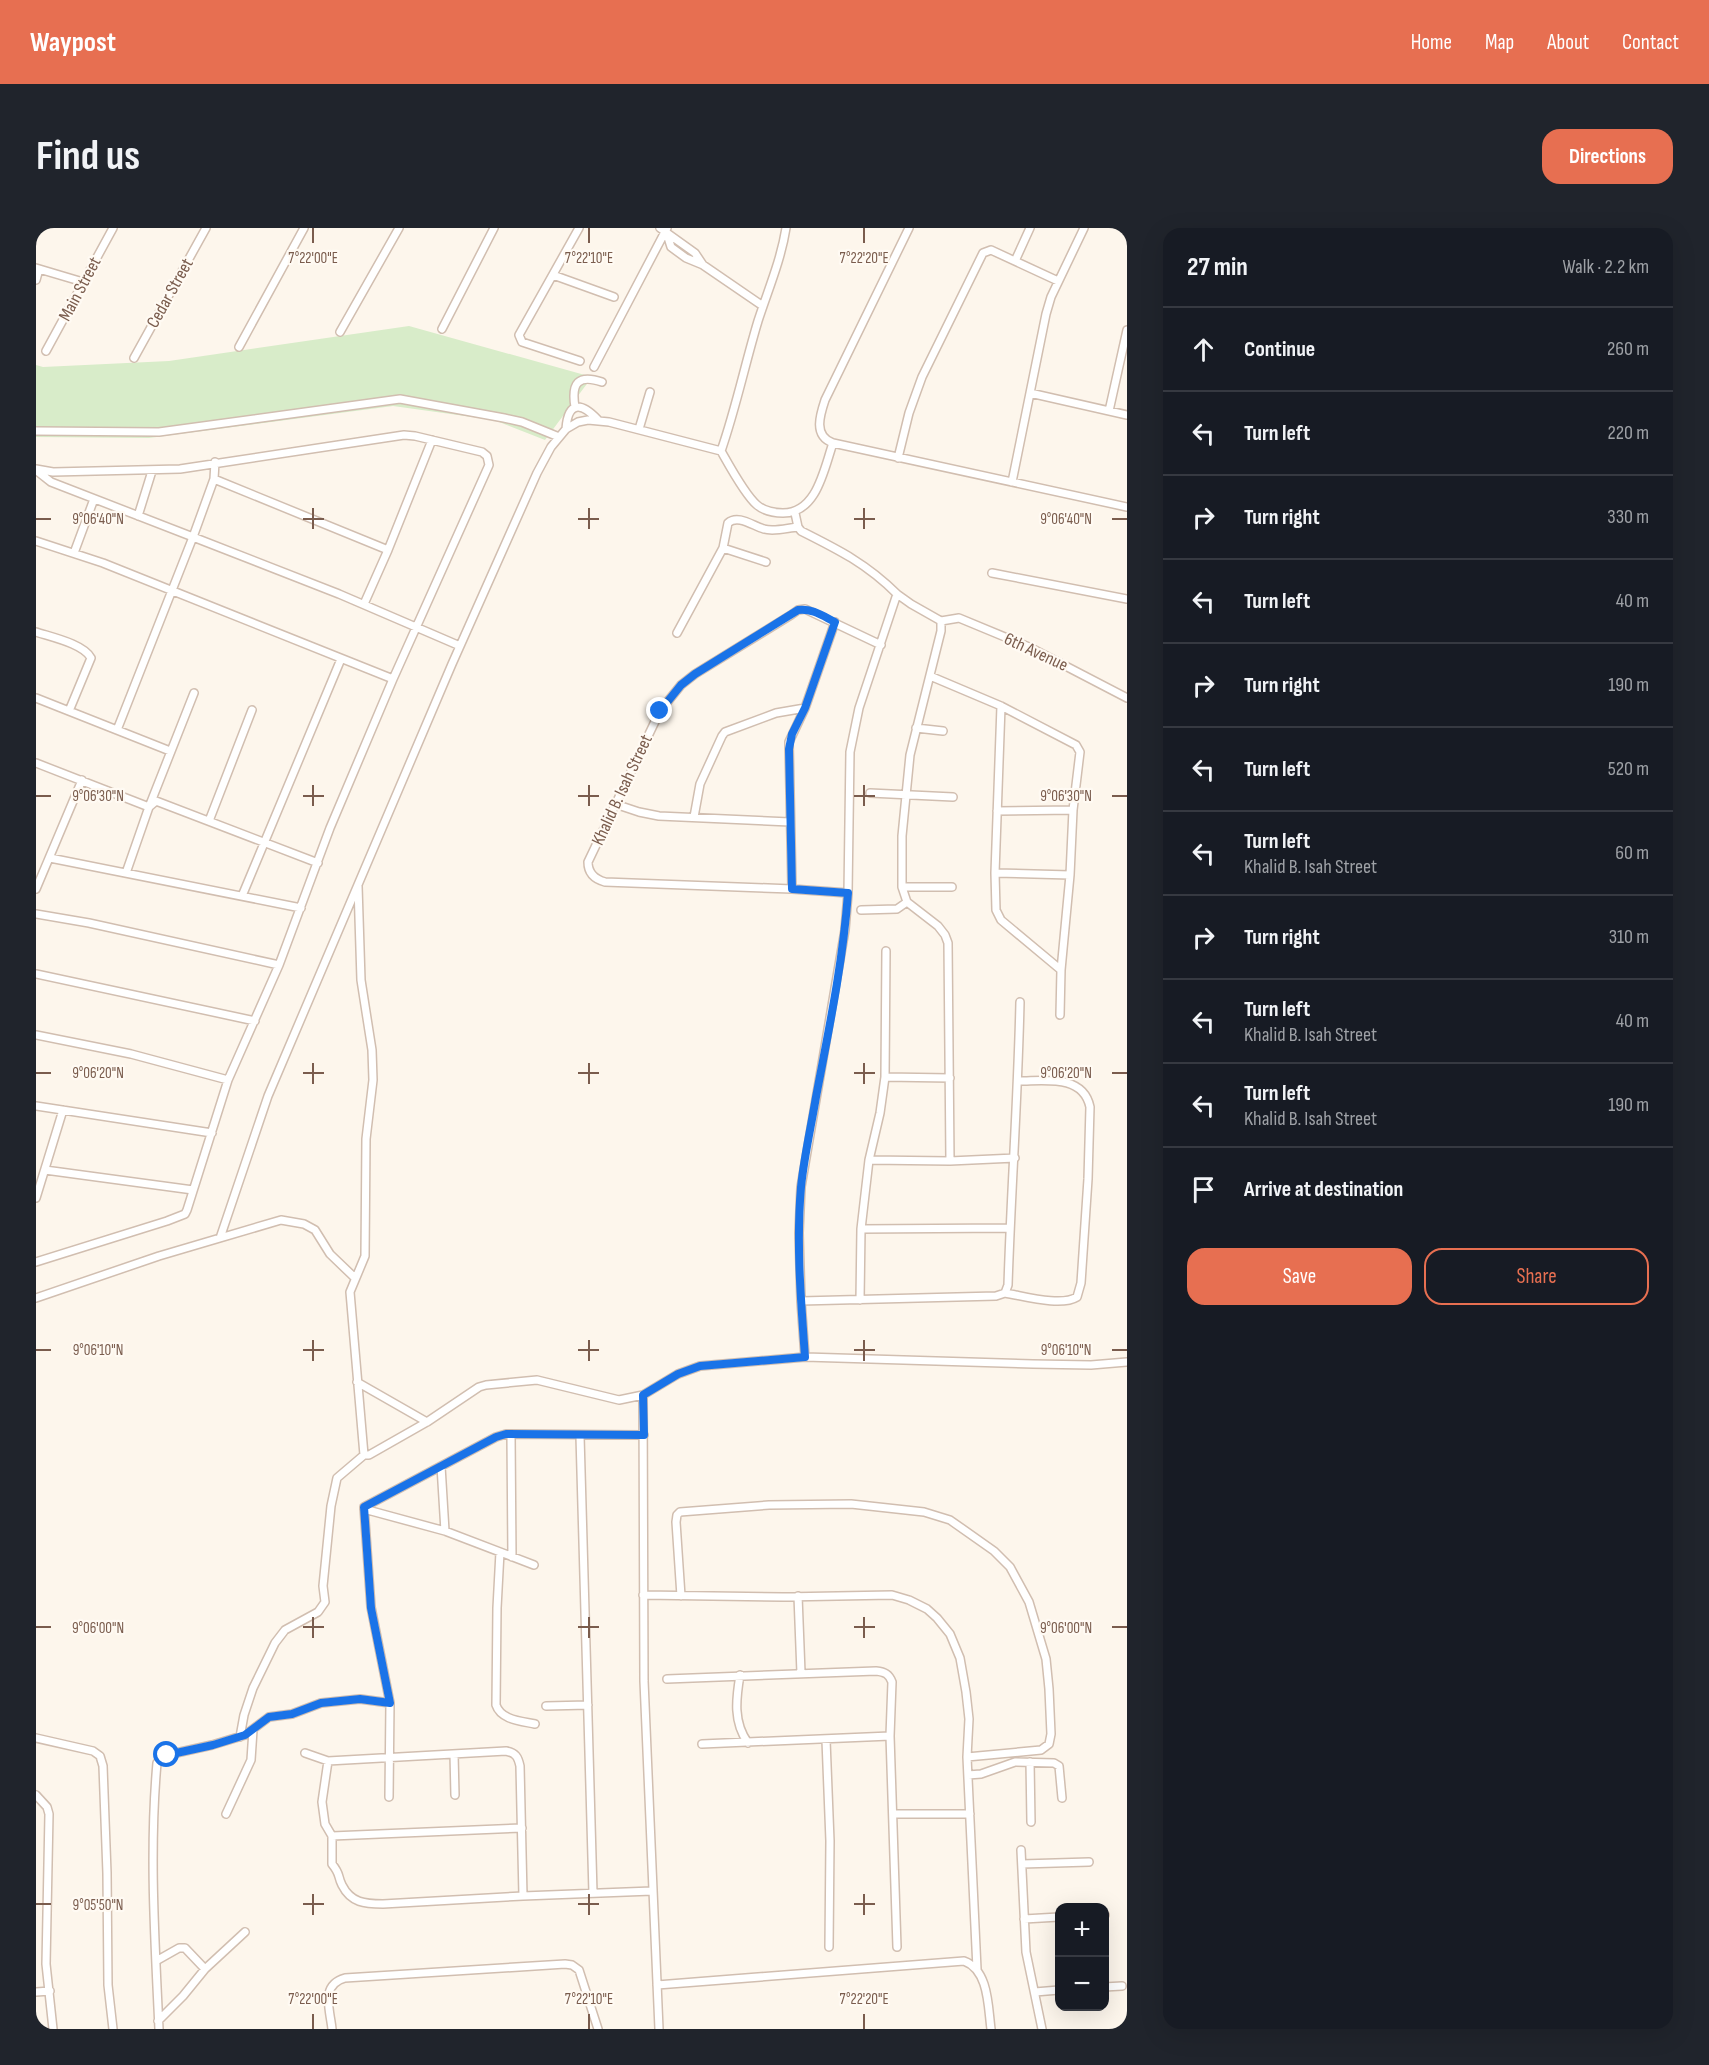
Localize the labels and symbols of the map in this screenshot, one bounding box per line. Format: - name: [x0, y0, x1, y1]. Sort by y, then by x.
- text: 7°22'00"E: [288, 249, 338, 268]
- text: 7°22'10"E: [565, 249, 613, 268]
- text: 7°22'20"E: [839, 249, 889, 268]
- street label: Main Street: [54, 253, 106, 325]
- street label: Cedar Street: [142, 254, 198, 331]
- text: 9°06'40"N: [72, 510, 124, 529]
- text: 9°06'40"N: [1040, 510, 1092, 529]
- street label: 6th Avenue: [1001, 628, 1071, 676]
- route end: [646, 697, 672, 723]
- street label: Khalid B. Isah Street: [587, 731, 657, 849]
- text: 9°06'30"N: [72, 787, 124, 806]
- text: 9°06'30"N: [1040, 787, 1092, 806]
- text: 9°06'20"N: [72, 1064, 124, 1083]
- text: 9°06'20"N: [1040, 1064, 1092, 1083]
- text: 9°06'10"N: [73, 1341, 123, 1360]
- text: 9°06'10"N: [1041, 1341, 1091, 1360]
- text: 9°06'00"N: [72, 1619, 124, 1638]
- text: 9°06'00"N: [1040, 1619, 1092, 1638]
- route start: [153, 1741, 179, 1767]
- text: 9°05'50"N: [73, 1896, 123, 1915]
- text: 7°22'00"E: [288, 1990, 338, 2009]
- text: 7°22'10"E: [565, 1990, 613, 2009]
- text: 7°22'20"E: [839, 1990, 889, 2009]

